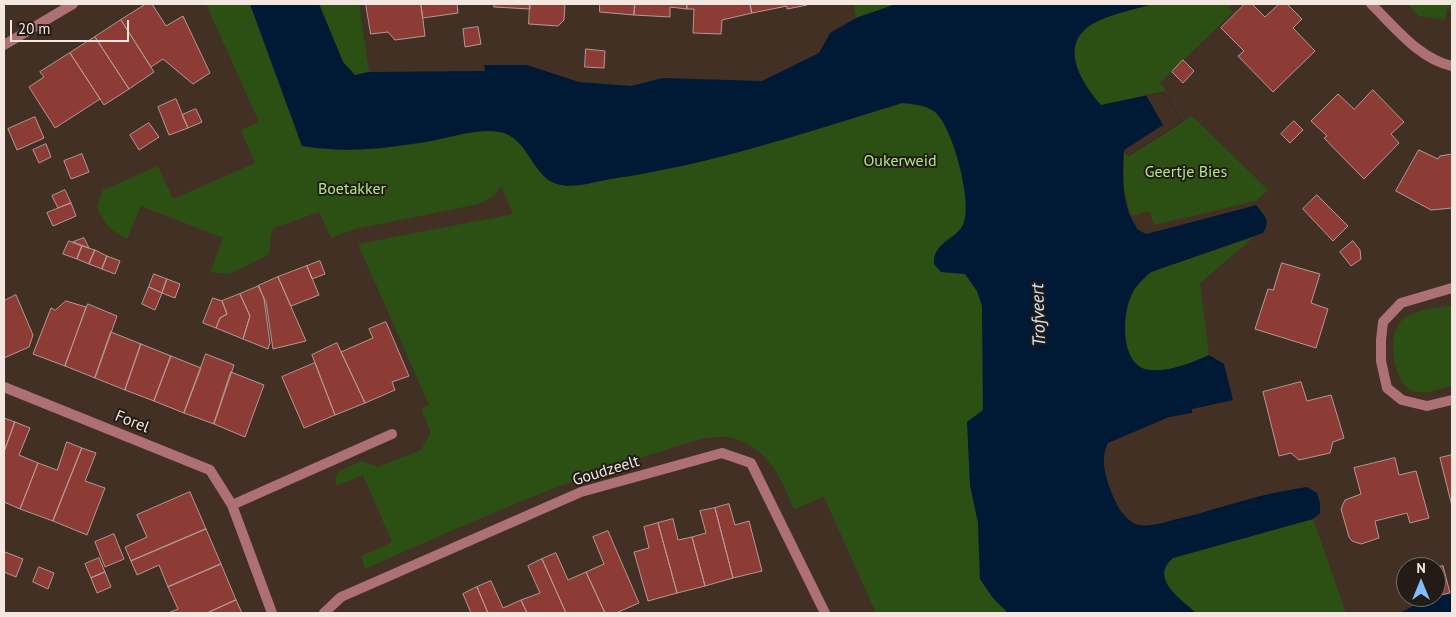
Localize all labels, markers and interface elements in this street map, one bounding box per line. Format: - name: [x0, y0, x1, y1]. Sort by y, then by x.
- scale bar: [12, 10, 131, 42]
- text: 20 m: [18, 19, 51, 38]
- park label: Oukerweid: [863, 151, 937, 171]
- park label: Geertje Bies: [1145, 162, 1227, 182]
- park label: Boetakker: [318, 179, 386, 199]
- water label: Trofveert: [1027, 283, 1051, 347]
- street label: Forel: [112, 407, 152, 437]
- street label: Goudzeelt: [570, 452, 642, 490]
- north arrow: [1396, 557, 1446, 607]
- text: N: [1416, 559, 1426, 577]

